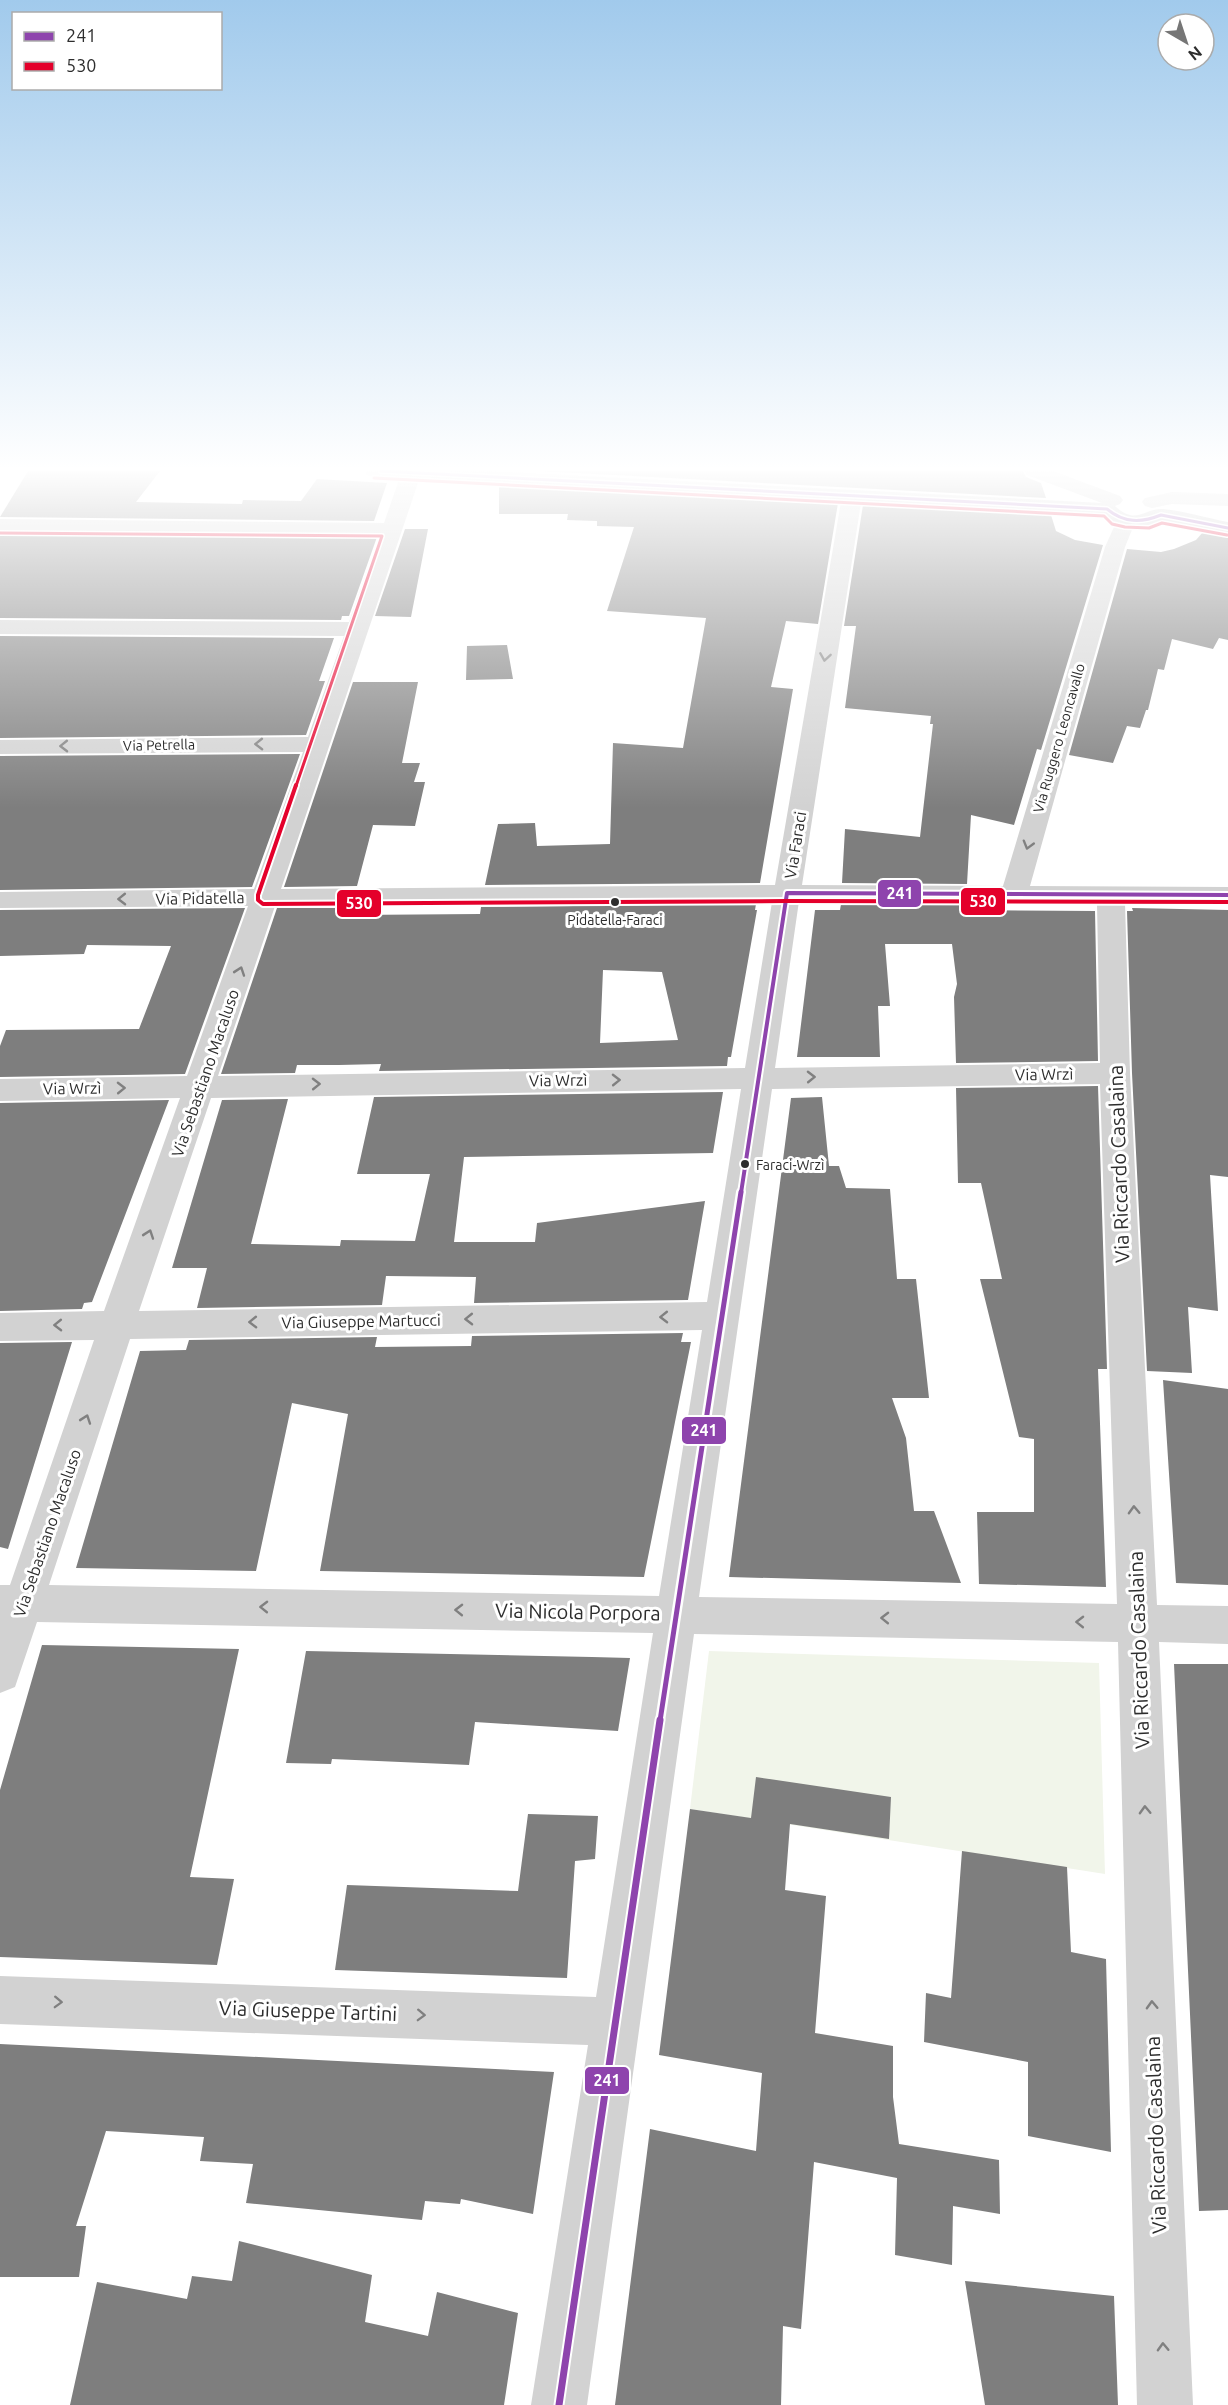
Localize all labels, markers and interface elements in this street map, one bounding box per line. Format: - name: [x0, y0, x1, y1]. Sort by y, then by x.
- legend: [12, 12, 222, 90]
- north arrow: [1156, 12, 1216, 72]
- text: 241: [66, 25, 96, 45]
- text: N: [1185, 43, 1206, 64]
- text: 530: [66, 55, 96, 75]
- one-way arrow: [819, 652, 832, 662]
- street label: Via Ruggero Leoncavallo: [1030, 661, 1088, 815]
- street label: Via Petrella: [123, 736, 195, 754]
- one-way arrow: [255, 738, 264, 750]
- one-way arrow: [60, 740, 69, 752]
- street label: Via Faraci: [781, 810, 809, 880]
- one-way arrow: [1023, 839, 1035, 850]
- line badge: 241: [877, 879, 922, 908]
- text: 241: [886, 884, 914, 902]
- line badge: 530: [960, 887, 1006, 916]
- street label: Via Pidatella: [155, 888, 245, 908]
- line badge: 530: [336, 889, 382, 918]
- text: 530: [969, 892, 997, 910]
- one-way arrow: [118, 893, 127, 905]
- text: 530: [345, 894, 373, 912]
- marker: Pidatella-Faraci: [609, 896, 621, 908]
- place label: Pidatella-Faraci: [567, 912, 663, 928]
- one-way arrow: [232, 966, 245, 977]
- street label: Via Sebastiano Macaluso: [168, 987, 242, 1159]
- street label: Via Wrzì: [1015, 1064, 1073, 1084]
- street label: Via Riccardo Casalaina: [1104, 1065, 1133, 1264]
- street label: Via Wrzì: [529, 1070, 587, 1090]
- one-way arrow: [807, 1070, 816, 1083]
- one-way arrow: [612, 1073, 621, 1086]
- street label: Via Wrzì: [43, 1078, 101, 1098]
- one-way arrow: [312, 1078, 321, 1091]
- one-way arrow: [117, 1082, 126, 1094]
- place label: Faraci-Wrzì: [756, 1157, 824, 1173]
- marker: Faraci-Wrzì: [739, 1158, 751, 1170]
- one-way arrow: [141, 1230, 154, 1240]
- one-way arrow: [660, 1310, 669, 1323]
- street label: Via Giuseppe Martucci: [281, 1311, 441, 1331]
- one-way arrow: [465, 1313, 474, 1325]
- one-way arrow: [249, 1316, 258, 1328]
- one-way arrow: [54, 1319, 63, 1332]
- one-way arrow: [78, 1414, 91, 1425]
- line badge: 241: [681, 1416, 727, 1445]
- text: 241: [690, 1421, 718, 1439]
- street label: Via Sebastiano Macaluso: [10, 1447, 84, 1619]
- one-way arrow: [1127, 1506, 1140, 1515]
- street label: Via Riccardo Casalaina: [1124, 1551, 1153, 1750]
- street label: Via Nicola Porpora: [495, 1599, 661, 1624]
- one-way arrow: [260, 1601, 269, 1613]
- one-way arrow: [455, 1604, 464, 1616]
- one-way arrow: [881, 1611, 890, 1624]
- one-way arrow: [1076, 1615, 1085, 1628]
- one-way arrow: [1139, 1805, 1151, 1814]
- one-way arrow: [54, 1996, 63, 2008]
- street label: Via Giuseppe Tartini: [218, 1996, 398, 2025]
- one-way arrow: [1145, 2000, 1158, 2009]
- one-way arrow: [417, 2009, 426, 2021]
- street label: Via Riccardo Casalaina: [1141, 2036, 1170, 2235]
- line badge: 241: [584, 2066, 630, 2095]
- text: 241: [593, 2071, 621, 2089]
- one-way arrow: [1157, 2342, 1170, 2351]

